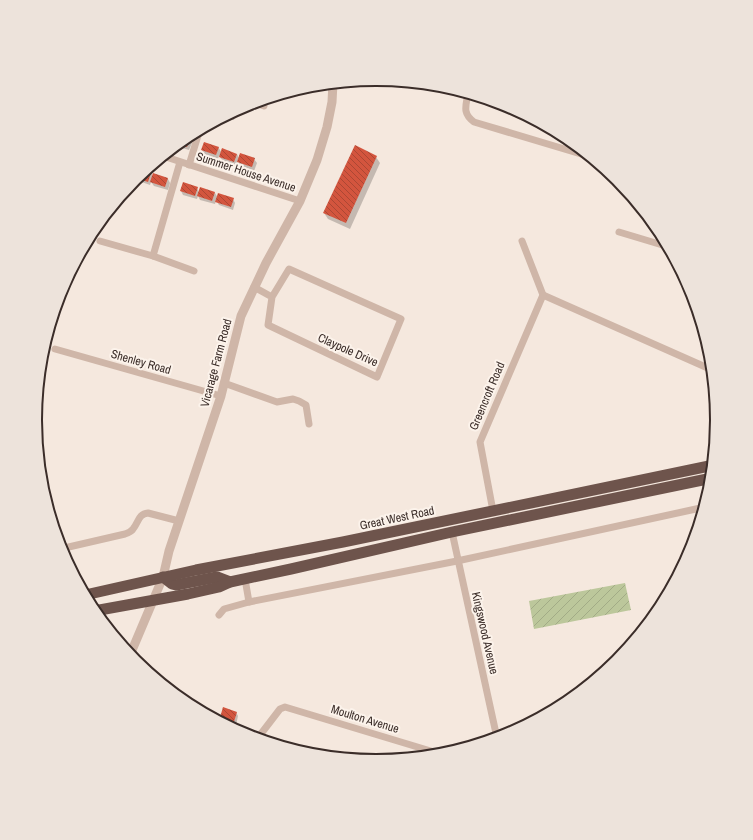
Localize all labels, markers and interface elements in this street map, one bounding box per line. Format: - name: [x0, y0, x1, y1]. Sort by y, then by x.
- street label: Summer House Avenue: [194, 148, 298, 196]
- street label: Vicarage Farm Road: [197, 317, 235, 409]
- street label: Claypole Drive: [315, 330, 381, 370]
- street label: Shenley Road: [109, 346, 173, 378]
- street label: Greencroft Road: [465, 359, 509, 433]
- street label: Great West Road: [358, 502, 436, 534]
- street label: Kingswood Avenue: [468, 590, 502, 676]
- street label: Moulton Avenue: [329, 701, 401, 737]

